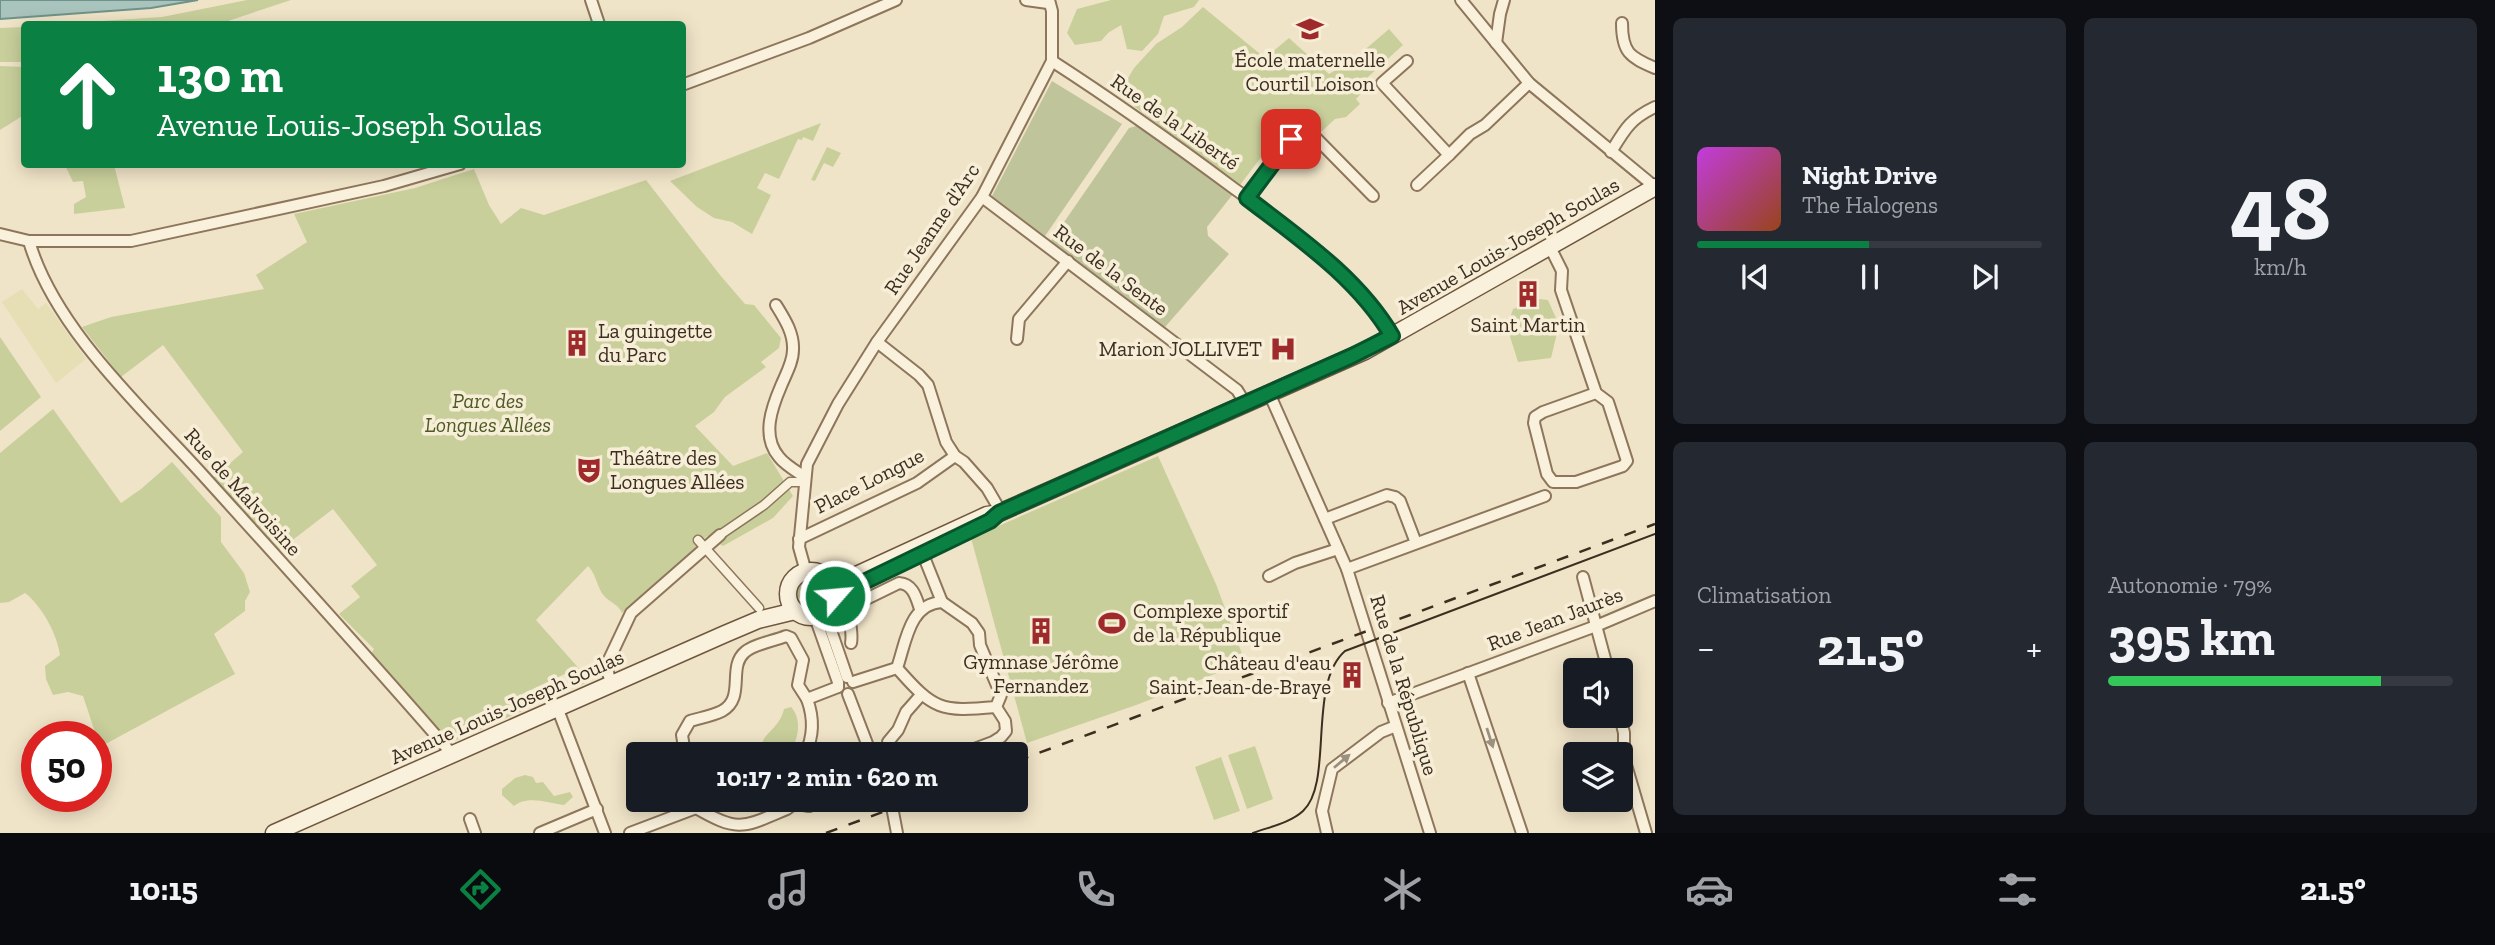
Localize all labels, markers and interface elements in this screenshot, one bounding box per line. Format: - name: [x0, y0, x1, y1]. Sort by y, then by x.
- school or university icon: École maternelle Courtil Loison: [1295, 14, 1325, 44]
- text: 130 m: [157, 46, 283, 105]
- place label: École maternelle Courtil Loison: [1235, 47, 1386, 96]
- icon: ahead: [42, 49, 133, 140]
- street label: Rue de la Liberté: [1106, 68, 1244, 175]
- text: Avenue Louis-Joseph Soulas: [157, 106, 542, 144]
- pin: [1261, 109, 1321, 169]
- icon: arrive: [1272, 120, 1310, 158]
- text: 48: [2230, 153, 2331, 262]
- street label: Rue Jeanne d'Arc: [878, 158, 985, 299]
- text: Night Drive: [1802, 159, 1937, 191]
- street label: Avenue Louis-Joseph Soulas: [1392, 172, 1623, 320]
- text: The Halogens: [1802, 191, 1938, 219]
- street label: Rue de la Sente: [1049, 218, 1174, 321]
- text: km/h: [2254, 253, 2307, 281]
- icon: previous: [1736, 258, 1774, 296]
- icon: pause: [1851, 258, 1889, 296]
- icon: next: [1966, 258, 2004, 296]
- building icon: Saint Martin: [1513, 279, 1543, 309]
- place label: Saint Martin: [1471, 312, 1585, 337]
- place label: La guingette du Parc: [598, 318, 713, 367]
- building icon: La guingette du Parc: [562, 328, 592, 358]
- hospital icon: Marion JOLLIVET: [1268, 334, 1298, 364]
- place label: Marion JOLLIVET: [1099, 336, 1262, 361]
- park label: Parc des Longues Allées: [425, 388, 551, 437]
- street label: Rue de Malvoisine: [179, 423, 307, 561]
- street label: Place Longue: [810, 442, 928, 519]
- place label: Théâtre des Longues Allées: [610, 445, 744, 494]
- theatre icon: Théâtre des Longues Allées: [574, 455, 604, 485]
- position arrow: [798, 559, 872, 633]
- text: Autonomie · 79%: [2108, 571, 2272, 599]
- street label: Rue Jean Jaurès: [1483, 581, 1626, 656]
- text: Climatisation: [1697, 581, 1831, 609]
- street label: Rue de la République: [1365, 592, 1444, 778]
- place label: Complexe sportif de la République: [1133, 598, 1289, 647]
- text: 395 km: [2108, 606, 2275, 668]
- sports icon: Complexe sportif de la République: [1097, 608, 1127, 638]
- building icon: Gymnase Jérôme Fernandez: [1026, 616, 1056, 646]
- text: 21.5°: [1817, 616, 1924, 678]
- text: −: [1697, 625, 1715, 671]
- text: +: [2026, 625, 2042, 671]
- street label: Avenue Louis-Joseph Soulas: [386, 644, 627, 769]
- place label: Gymnase Jérôme Fernandez: [963, 649, 1119, 698]
- place label: Château d'eau Saint-Jean-de-Braye: [1149, 650, 1331, 699]
- map controls: [1563, 658, 1633, 812]
- button: sound: [1563, 658, 1633, 728]
- building icon: Château d'eau Saint-Jean-de-Braye: [1337, 660, 1367, 690]
- speed limit sign: 50: [21, 721, 112, 812]
- one-way arrow: [1486, 727, 1496, 748]
- button: layers: [1563, 742, 1633, 812]
- one-way arrow: [1333, 754, 1350, 769]
- text: 10:17 · 2 min · 620 m: [716, 761, 938, 793]
- icon: directions: [456, 865, 505, 914]
- icon: music: [764, 865, 813, 914]
- icon: phone: [1071, 865, 1120, 914]
- icon: climate: [1378, 865, 1427, 914]
- icon: car: [1685, 865, 1734, 914]
- icon: filters: [1993, 865, 2042, 914]
- text: 10:15: [129, 870, 198, 908]
- text: 21.5°: [2300, 870, 2366, 908]

